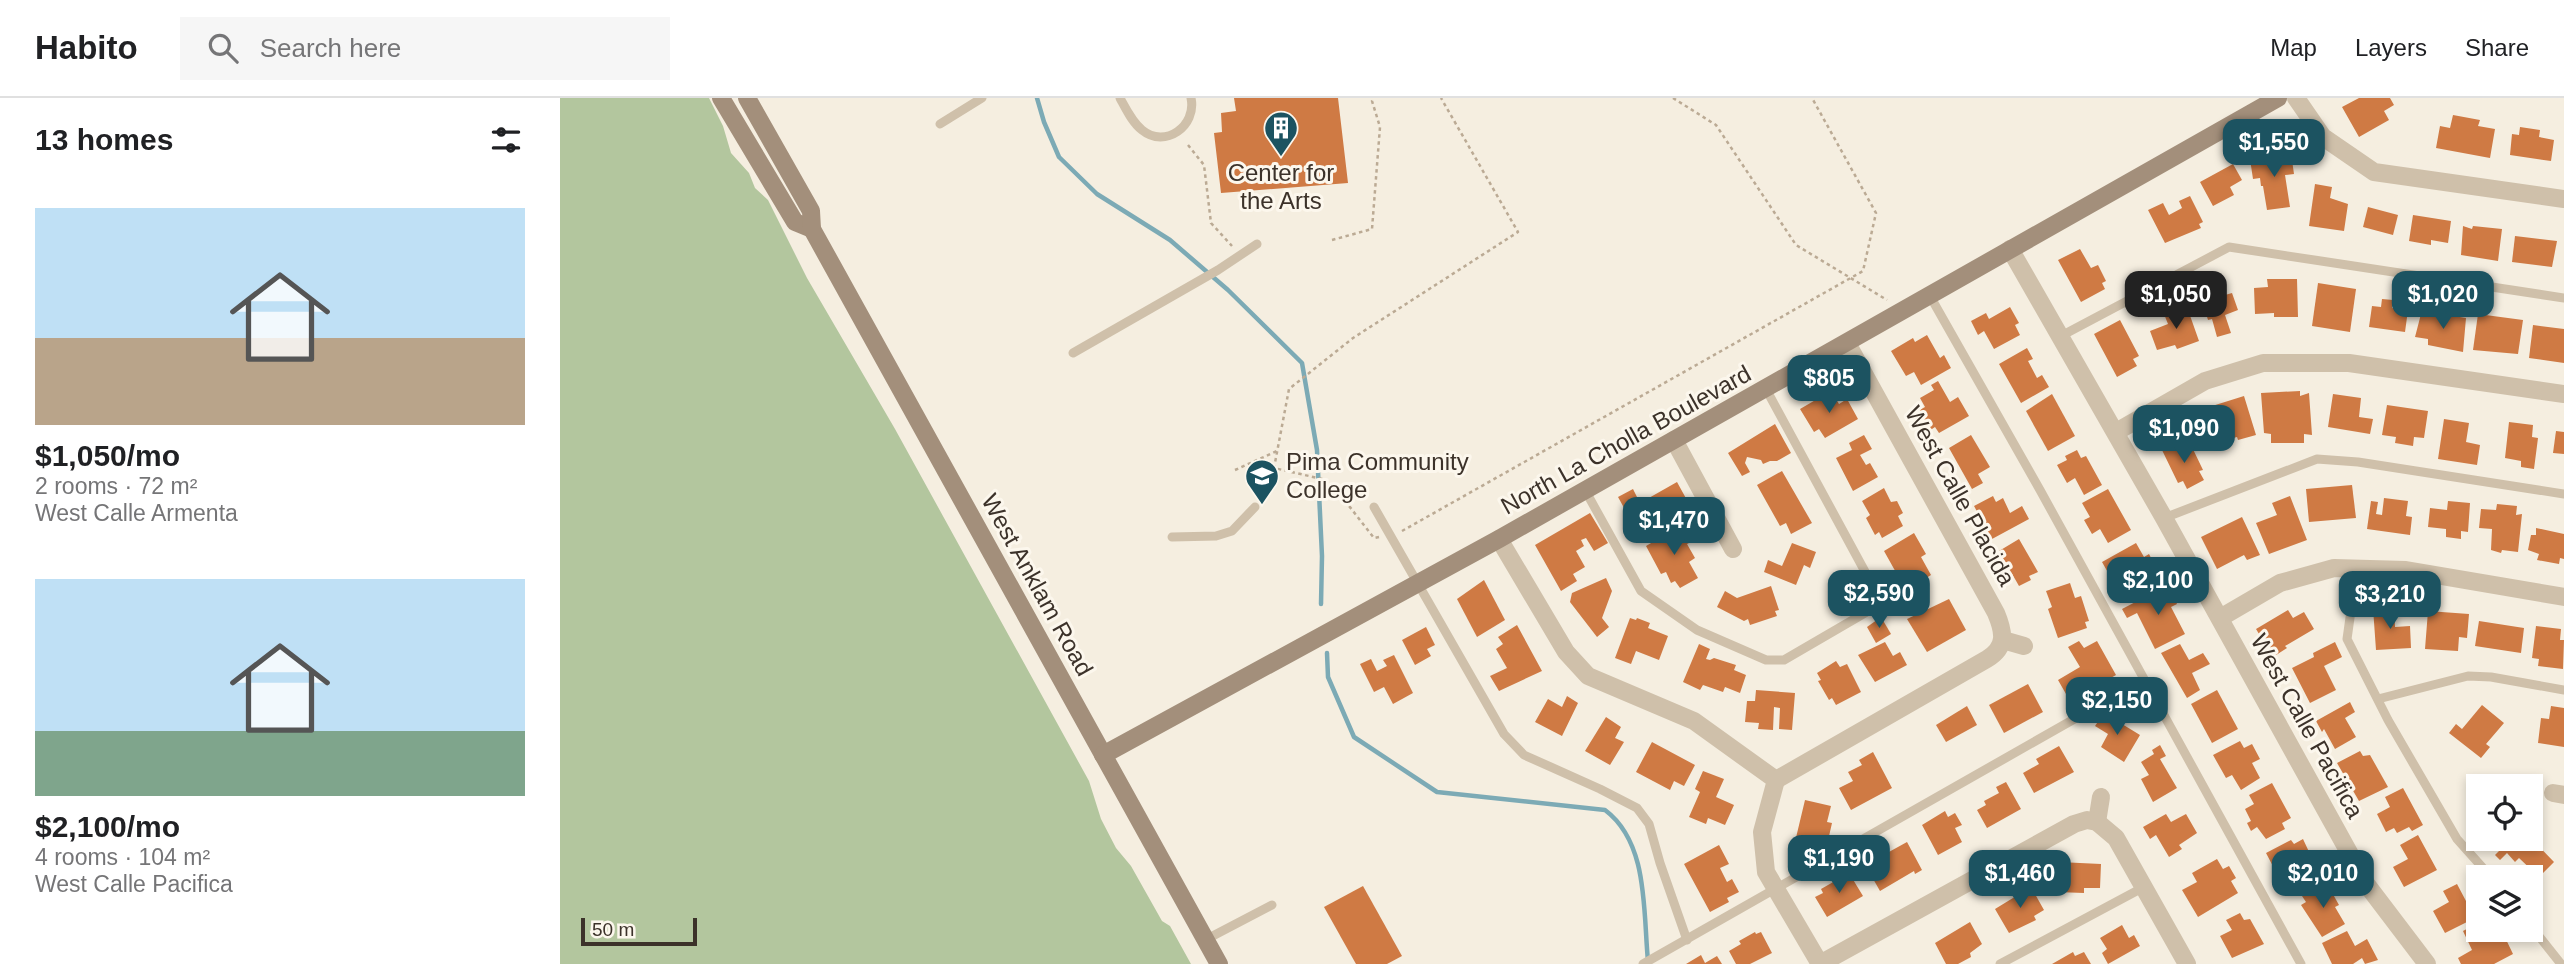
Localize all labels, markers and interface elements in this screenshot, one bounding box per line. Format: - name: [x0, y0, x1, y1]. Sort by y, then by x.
- search box: [180, 17, 670, 80]
- text: Habito: [35, 29, 138, 66]
- icon: search: [204, 29, 242, 67]
- text: Search here: [260, 33, 401, 63]
- text: Map: [2270, 34, 2317, 61]
- text: Layers: [2355, 34, 2427, 61]
- text: Share: [2465, 34, 2529, 61]
- building icon: Center for the Arts: [1262, 109, 1300, 158]
- pin: $1,550: [2217, 120, 2331, 179]
- icon: filters: [487, 121, 525, 159]
- text: 13 homes: [35, 123, 173, 156]
- text: $1,550: [2239, 129, 2309, 155]
- place label: Center for the Arts: [1228, 159, 1334, 214]
- icon: home: [217, 254, 343, 380]
- pin: $1,050: [2119, 272, 2233, 331]
- pin: $1,020: [2386, 272, 2500, 331]
- text: $1,050: [2141, 281, 2211, 307]
- text: $1,020: [2408, 281, 2478, 307]
- pin: $805: [1788, 356, 1870, 415]
- street label: North La Cholla Boulevard: [1496, 360, 1755, 520]
- text: $805: [1803, 365, 1855, 391]
- street label: West Calle Placida: [1900, 401, 2021, 591]
- pin: $1,090: [2127, 406, 2241, 465]
- text: $1,090: [2149, 415, 2219, 441]
- text: $1,050/mo: [35, 439, 180, 472]
- place label: Pima Community College: [1286, 448, 1469, 503]
- school or university icon: Pima Community College: [1243, 457, 1281, 506]
- text: 2 rooms · 72 m²: [35, 473, 197, 499]
- street label: West Anklam Road: [976, 489, 1099, 680]
- pin: $1,470: [1617, 498, 1731, 557]
- text: West Calle Armenta: [35, 500, 238, 526]
- text: $1,470: [1639, 507, 1709, 533]
- pin: $2,100: [2101, 558, 2215, 617]
- text: $2,100: [2123, 567, 2193, 593]
- pin: $2,590: [1822, 570, 1936, 630]
- pin: $3,210: [2333, 572, 2447, 631]
- text: $2,590: [1844, 580, 1914, 606]
- text: $3,210: [2355, 581, 2425, 607]
- icon: home: [217, 625, 343, 751]
- street label: West Calle Pacifica: [2246, 629, 2370, 823]
- pin: $2,150: [2060, 678, 2174, 737]
- text: $2,150: [2082, 687, 2152, 713]
- map controls: [2466, 774, 2543, 942]
- button: locate: [2466, 774, 2543, 851]
- text: $2,100/mo: [35, 810, 180, 843]
- pin: $1,190: [1782, 836, 1896, 895]
- text: 4 rooms · 104 m²: [35, 844, 210, 870]
- text: $1,190: [1804, 845, 1874, 871]
- pin: $1,460: [1963, 850, 2077, 910]
- pin: $2,010: [2266, 850, 2380, 910]
- text: $1,460: [1985, 860, 2055, 886]
- text: $2,010: [2288, 860, 2358, 886]
- button: layers: [2466, 865, 2543, 942]
- text: West Calle Pacifica: [35, 871, 233, 897]
- scale bar: [581, 915, 696, 947]
- text: 50 m: [592, 919, 634, 940]

